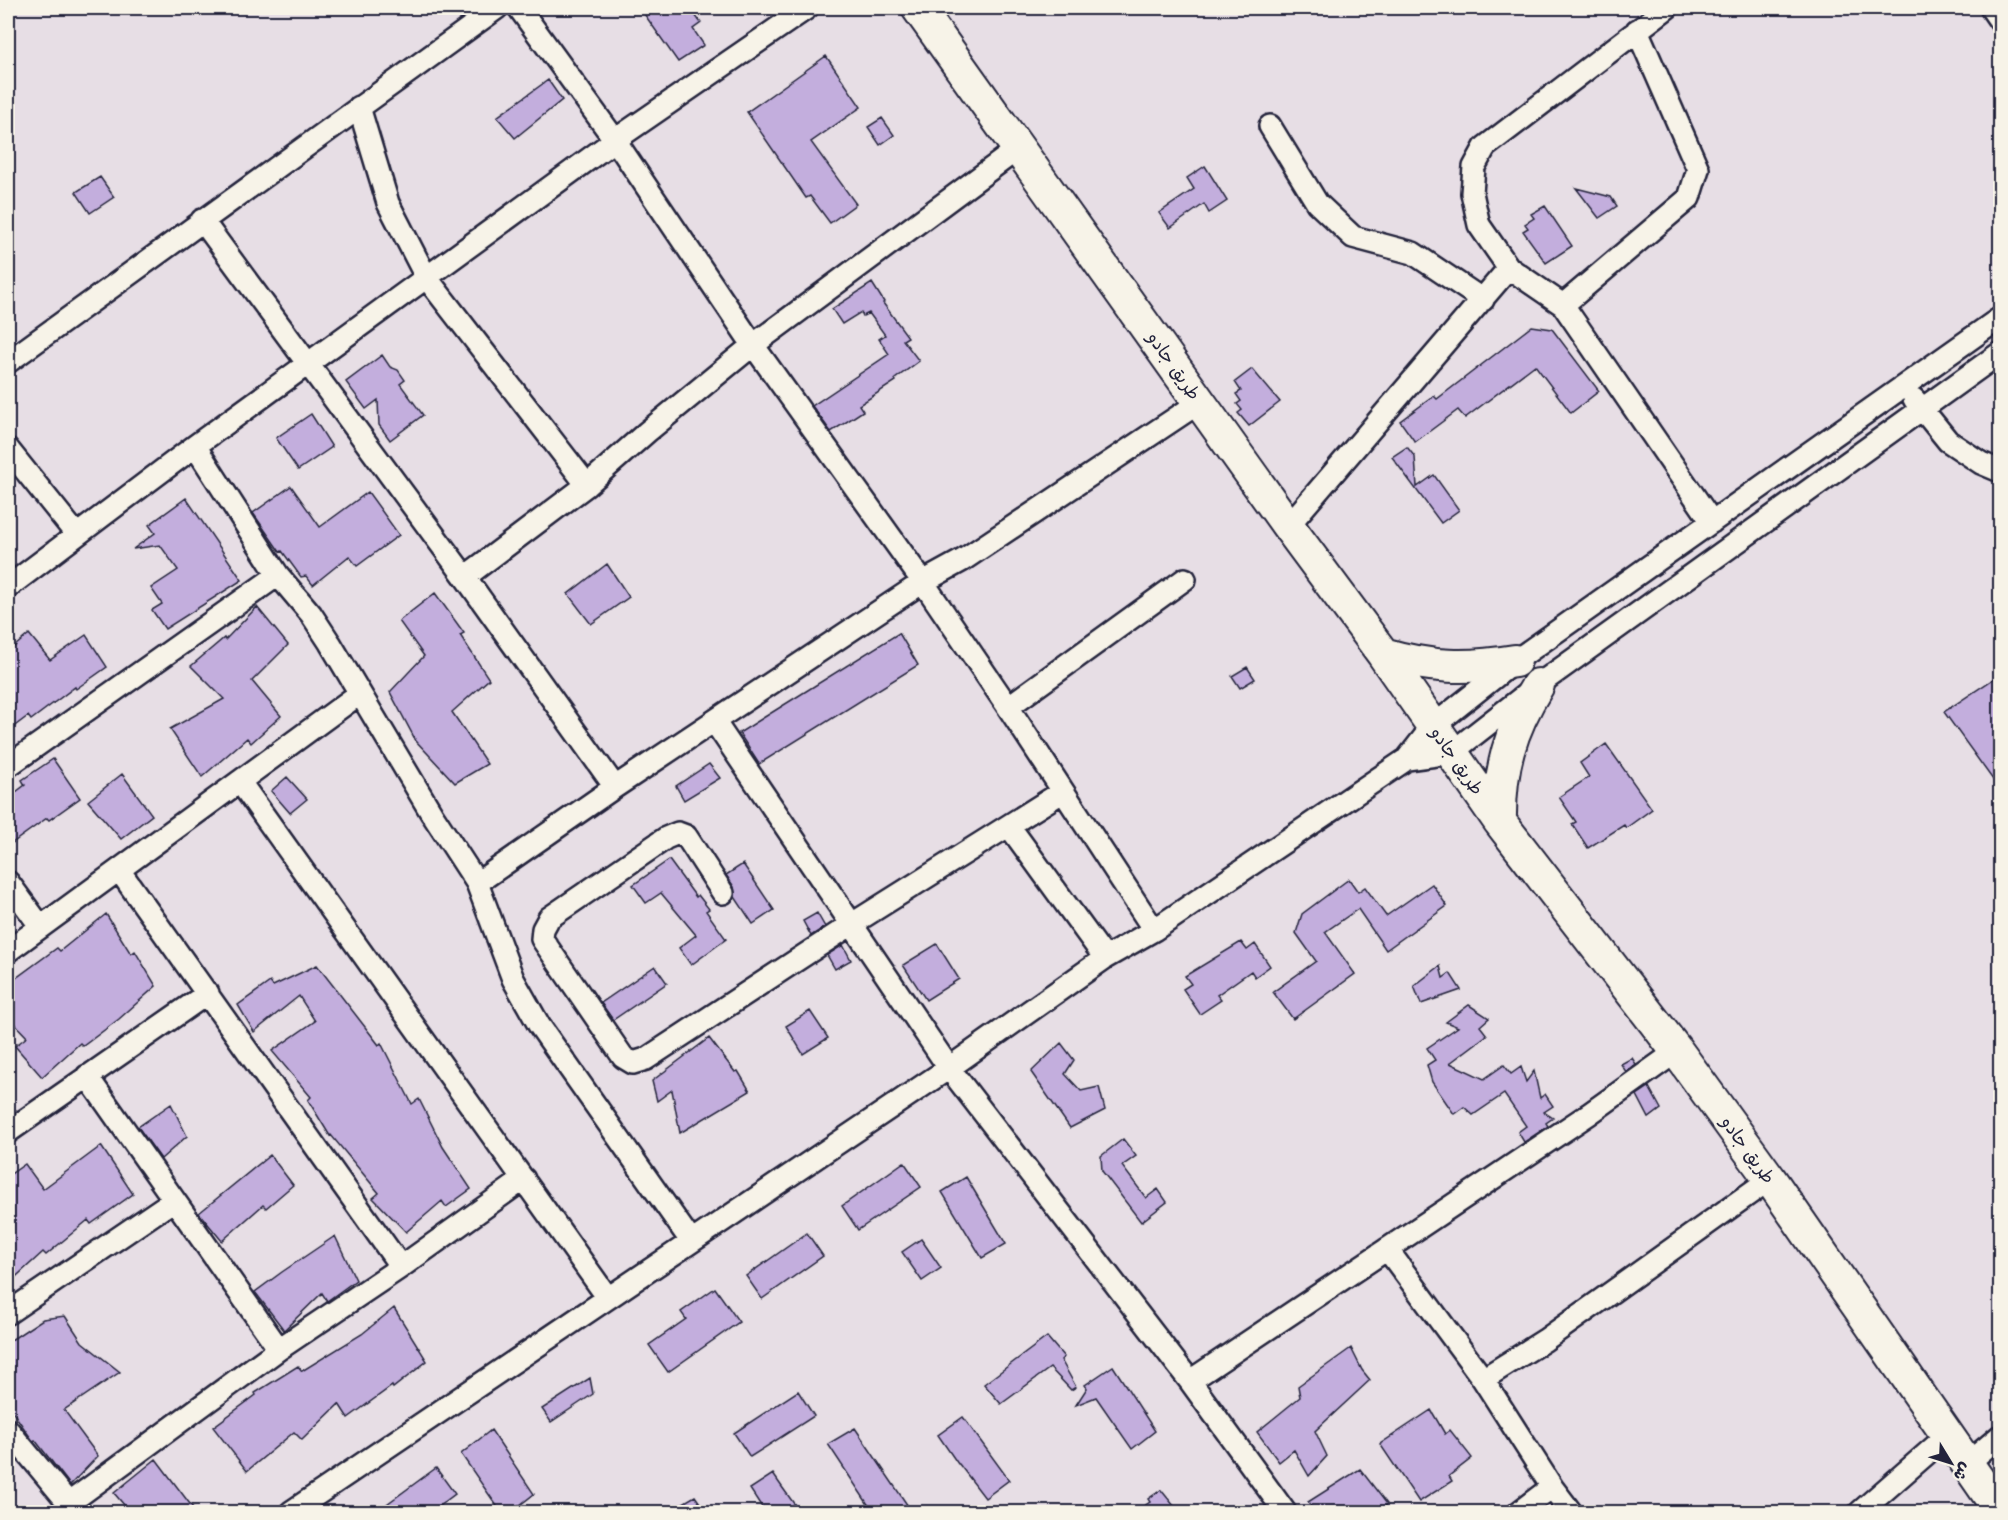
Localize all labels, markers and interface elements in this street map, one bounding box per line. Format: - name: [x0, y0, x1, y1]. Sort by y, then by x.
- street label: طريق جادو: [1141, 324, 1209, 405]
- street label: طريق جادو: [1424, 719, 1492, 800]
- street label: طريق جادو: [1714, 1108, 1783, 1189]
- north arrow: [1921, 1433, 1981, 1493]
- text: ش: [1949, 1459, 1978, 1487]

